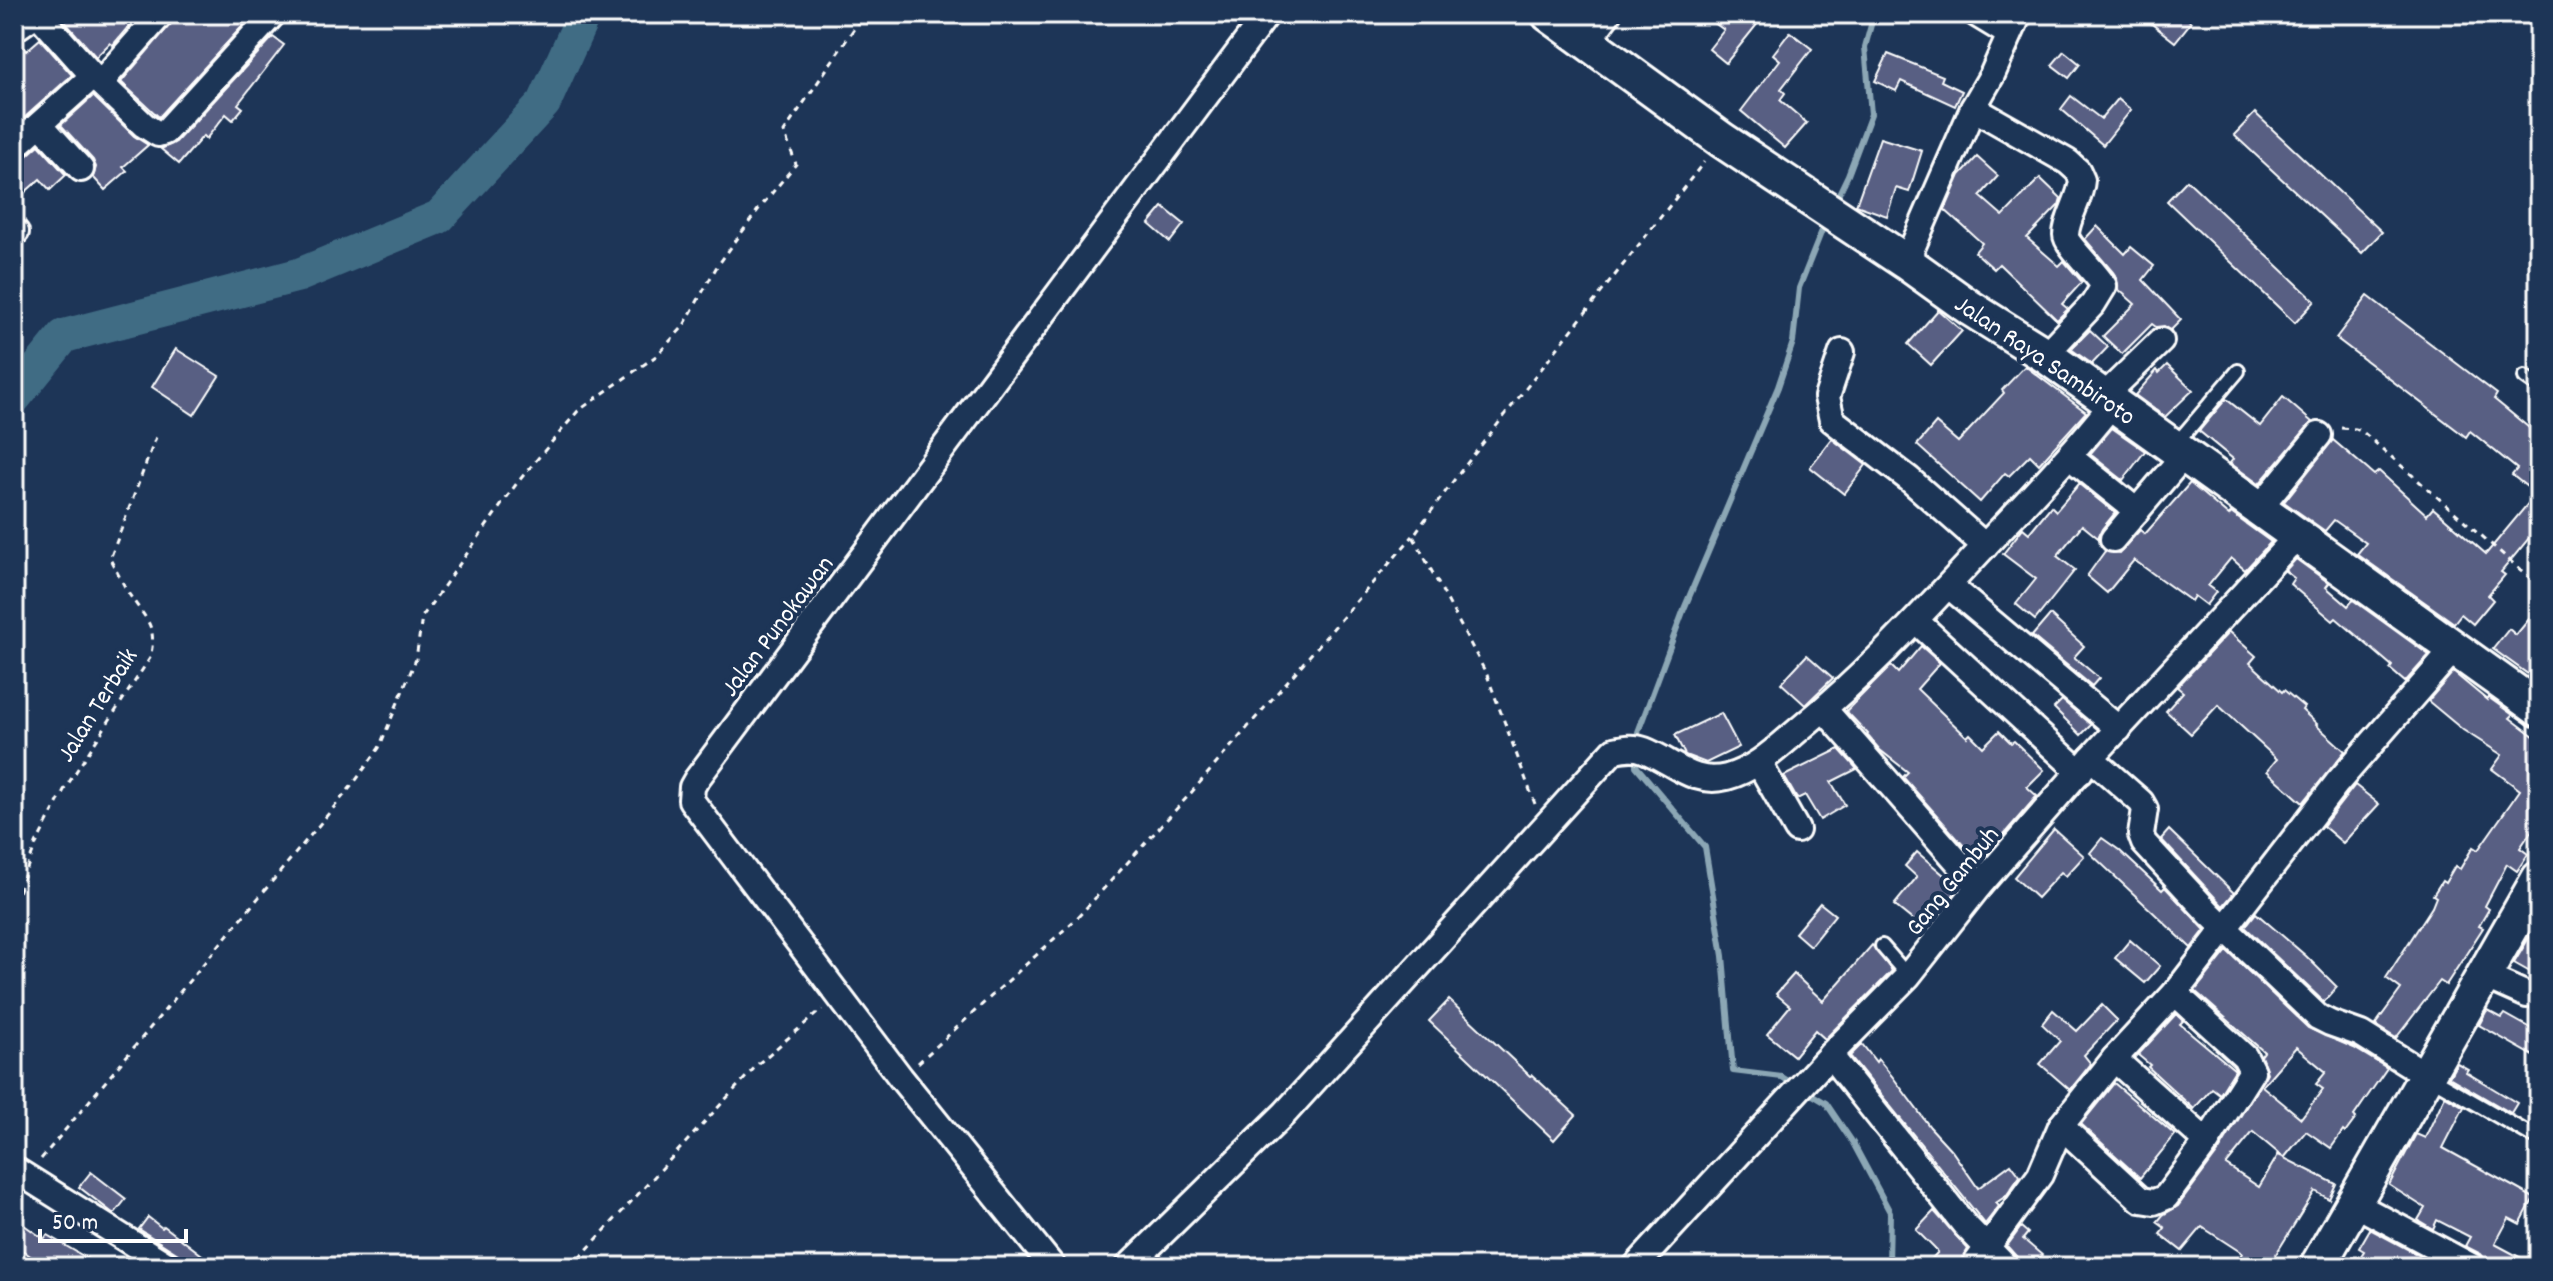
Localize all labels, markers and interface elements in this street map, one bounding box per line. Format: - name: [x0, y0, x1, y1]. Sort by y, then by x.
- street label: Jalan Raya Sambiroto: [1946, 287, 2142, 436]
- street label: Jalan Punokawan: [713, 549, 844, 705]
- street label: Jalan Terbaik: [49, 642, 149, 770]
- street label: Gang Gambuh: [1898, 819, 2010, 945]
- scale bar: [40, 1193, 186, 1243]
- text: 50 m: [52, 1207, 98, 1241]

